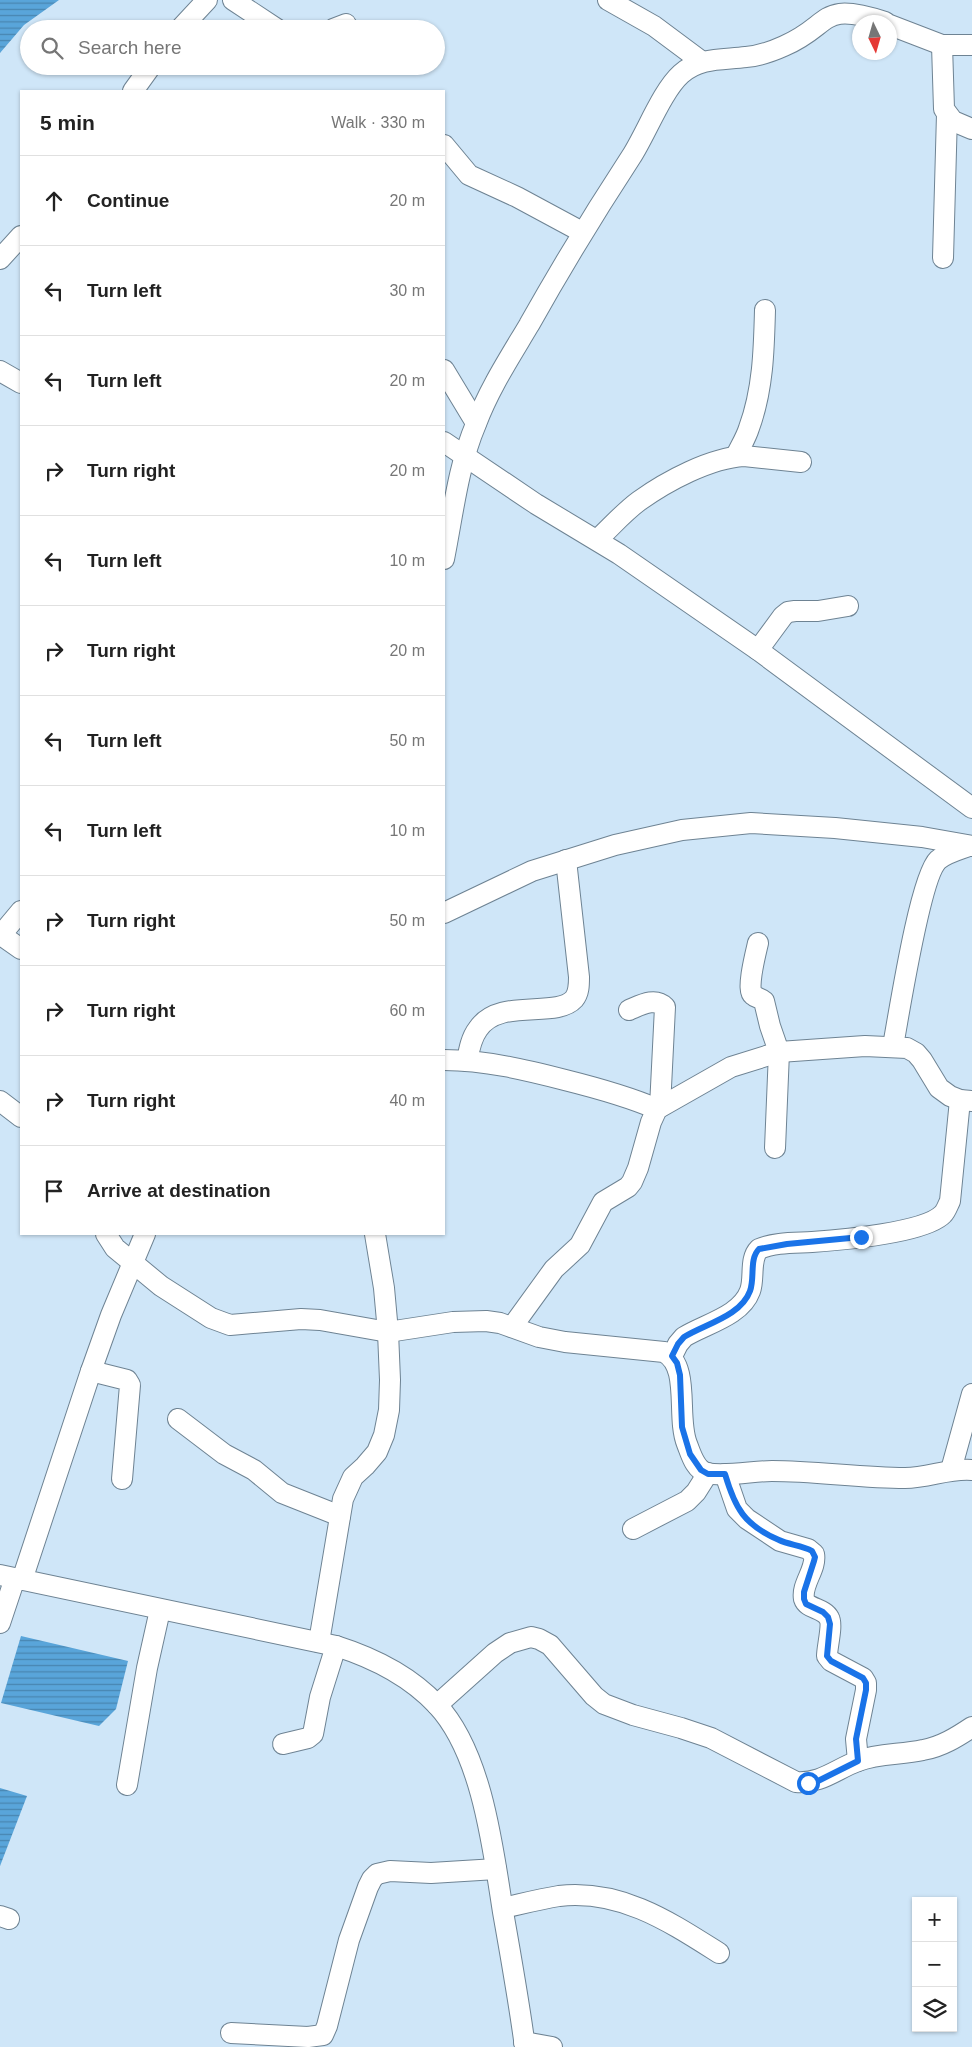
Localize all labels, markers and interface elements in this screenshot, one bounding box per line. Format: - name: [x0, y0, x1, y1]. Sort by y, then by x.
- north arrow: [852, 15, 897, 60]
- search box: [20, 20, 445, 75]
- icon: search: [38, 34, 66, 62]
- text: Search here: [78, 37, 182, 58]
- text: 5 min: [40, 111, 95, 134]
- text: Walk · 330 m: [331, 114, 425, 131]
- icon: ahead: [40, 187, 68, 215]
- text: Continue: [87, 190, 169, 211]
- text: 20 m: [389, 192, 425, 209]
- icon: left: [40, 277, 68, 305]
- text: Turn left: [87, 280, 162, 301]
- text: 30 m: [389, 282, 425, 299]
- icon: left: [40, 367, 68, 395]
- text: Turn left: [87, 370, 162, 391]
- text: 20 m: [389, 372, 425, 389]
- icon: right: [40, 457, 68, 485]
- text: Turn right: [87, 460, 175, 481]
- text: 20 m: [389, 462, 425, 479]
- icon: left: [40, 547, 68, 575]
- text: Turn left: [87, 550, 162, 571]
- text: 10 m: [389, 552, 425, 569]
- icon: right: [40, 637, 68, 665]
- text: Turn right: [87, 640, 175, 661]
- text: 20 m: [389, 642, 425, 659]
- icon: left: [40, 727, 68, 755]
- text: Turn left: [87, 730, 162, 751]
- text: 50 m: [389, 732, 425, 749]
- icon: left: [40, 817, 68, 845]
- text: Turn left: [87, 820, 162, 841]
- text: 10 m: [389, 822, 425, 839]
- icon: right: [40, 907, 68, 935]
- text: Turn right: [87, 910, 175, 931]
- text: 50 m: [389, 912, 425, 929]
- icon: right: [40, 997, 68, 1025]
- text: Turn right: [87, 1000, 175, 1021]
- text: 60 m: [389, 1002, 425, 1019]
- icon: right: [40, 1087, 68, 1115]
- text: Turn right: [87, 1090, 175, 1111]
- text: 40 m: [389, 1092, 425, 1109]
- icon: arrive: [40, 1177, 68, 1205]
- text: Arrive at destination: [87, 1180, 271, 1201]
- route end: [850, 1226, 873, 1249]
- route start: [797, 1772, 820, 1795]
- map controls: [912, 1897, 957, 2032]
- button: +: [912, 1897, 957, 1942]
- button: −: [912, 1942, 957, 1987]
- button: layers: [912, 1987, 957, 2032]

